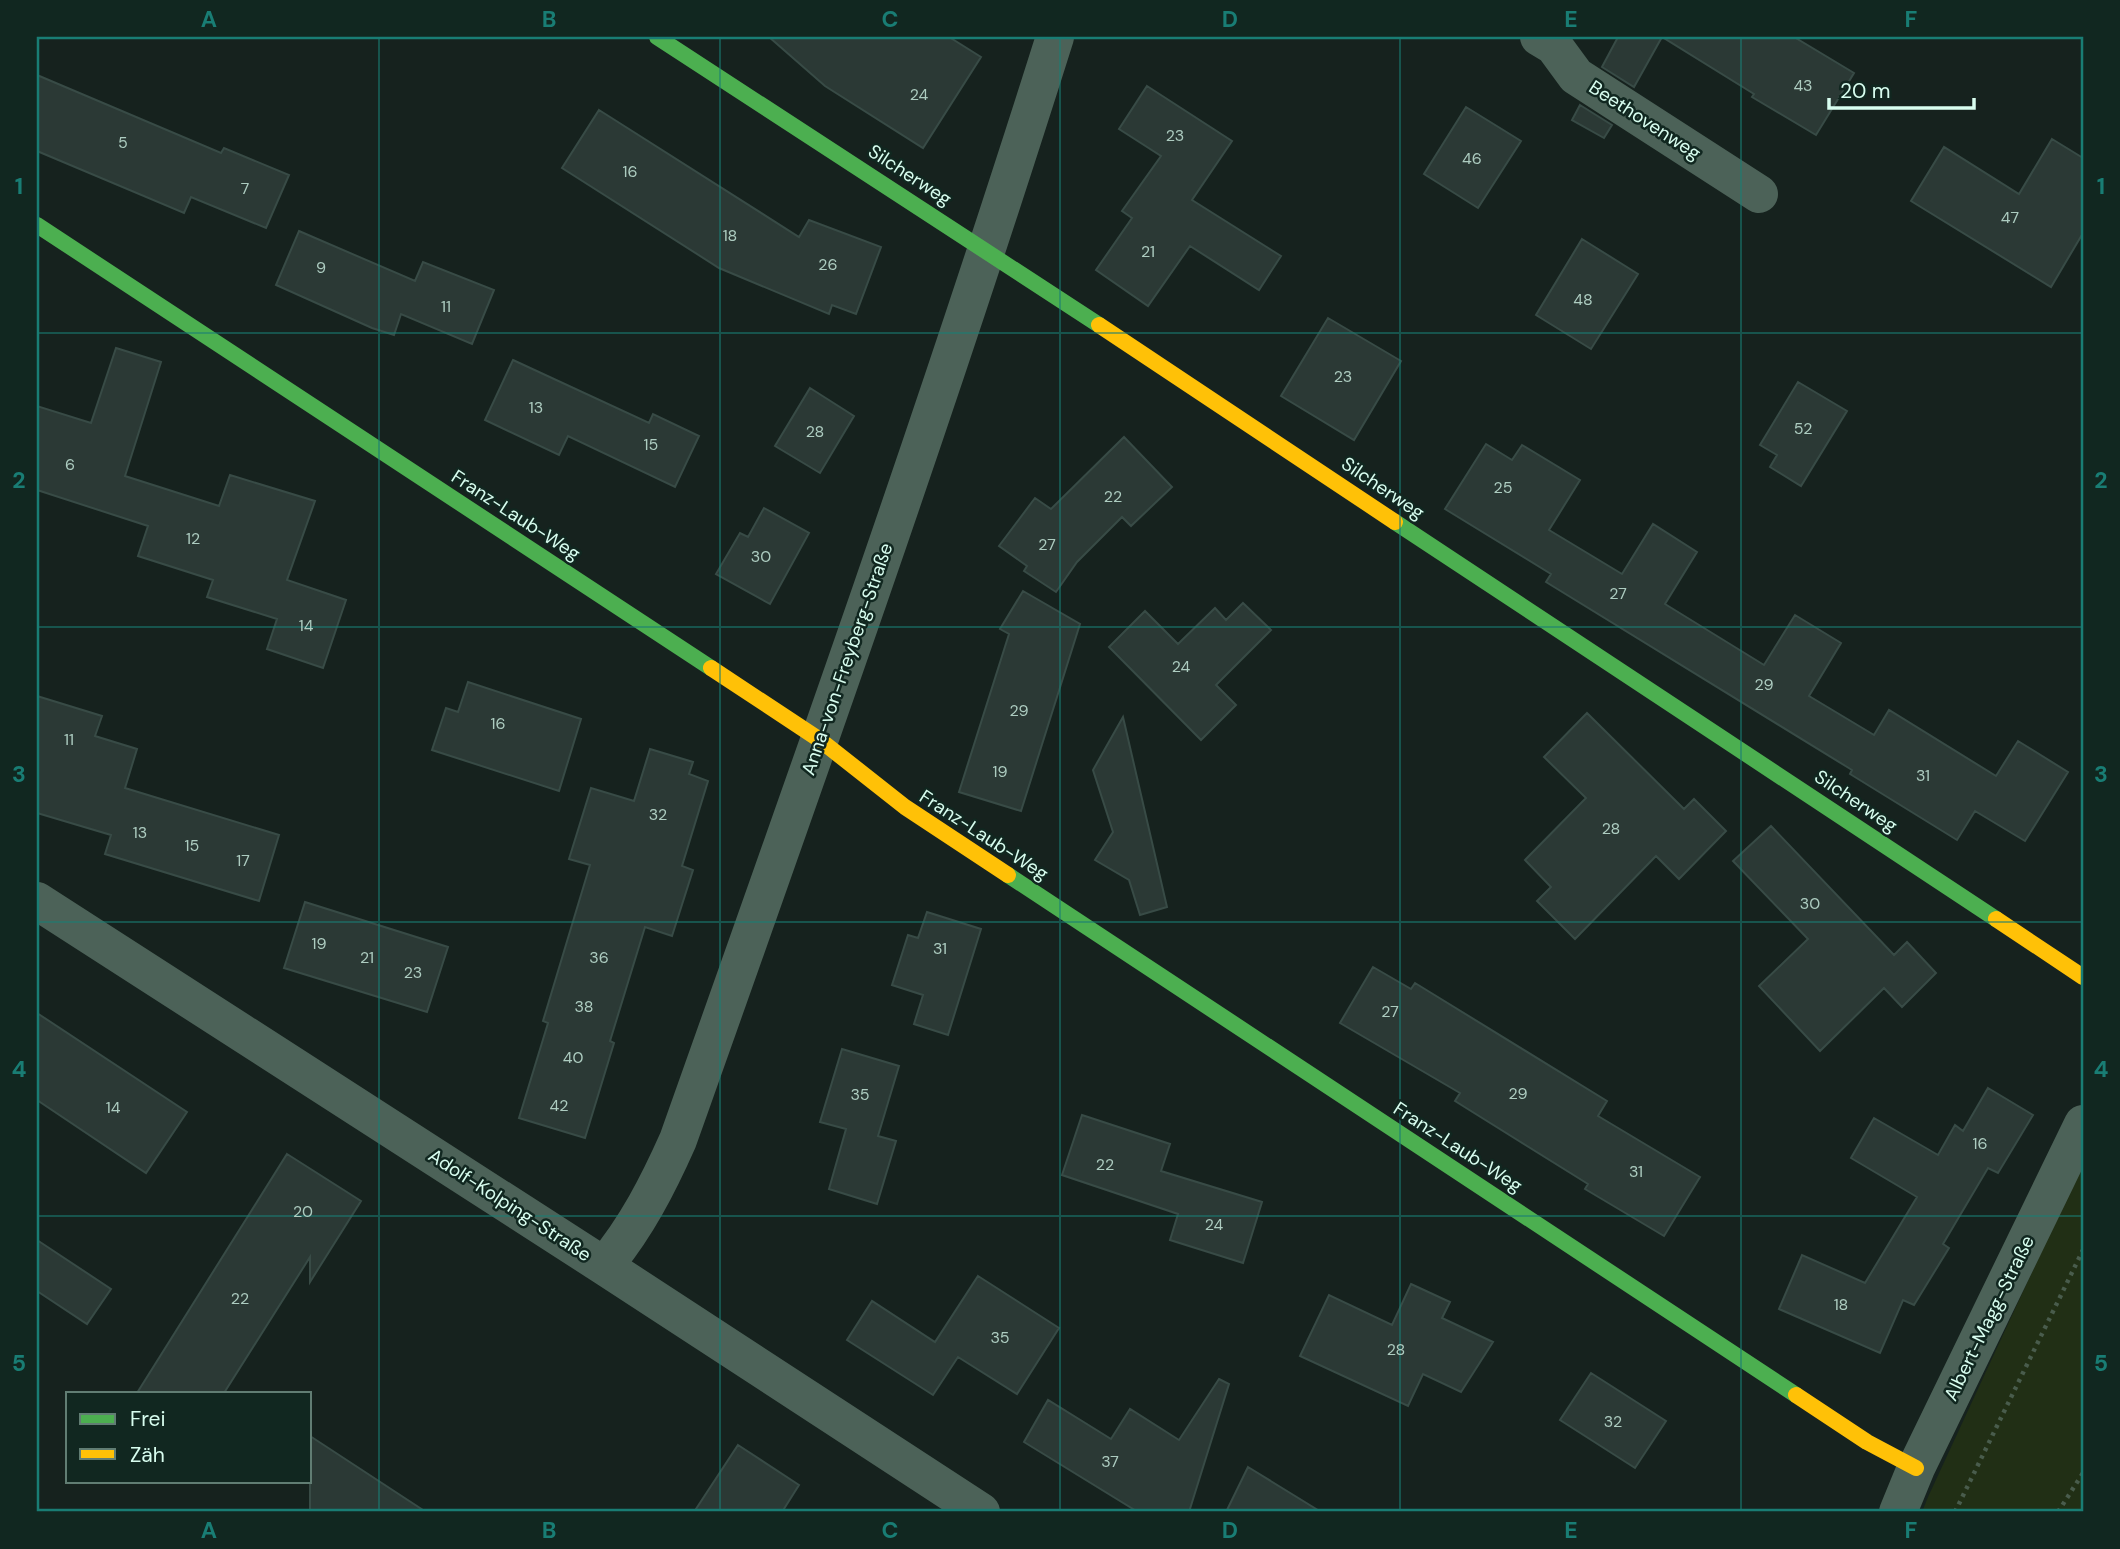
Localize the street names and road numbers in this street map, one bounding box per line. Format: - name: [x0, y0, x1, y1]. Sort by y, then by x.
- street label: Beethovenweg: [1584, 74, 1706, 166]
- street label: Silcherweg: [863, 139, 957, 212]
- street label: Silcherweg: [1337, 451, 1430, 525]
- street label: Franz-Laub-Weg: [447, 464, 586, 566]
- street label: Anna-von-Freyberg-Straße: [795, 540, 899, 778]
- street label: Silcherweg: [1810, 764, 1903, 838]
- street label: Franz-Laub-Weg: [915, 784, 1054, 886]
- street label: Franz-Laub-Weg: [1389, 1096, 1528, 1198]
- street label: Adolf-Kolping-Straße: [424, 1143, 596, 1267]
- street label: Albert-Magg-Straße: [1938, 1231, 2040, 1405]

